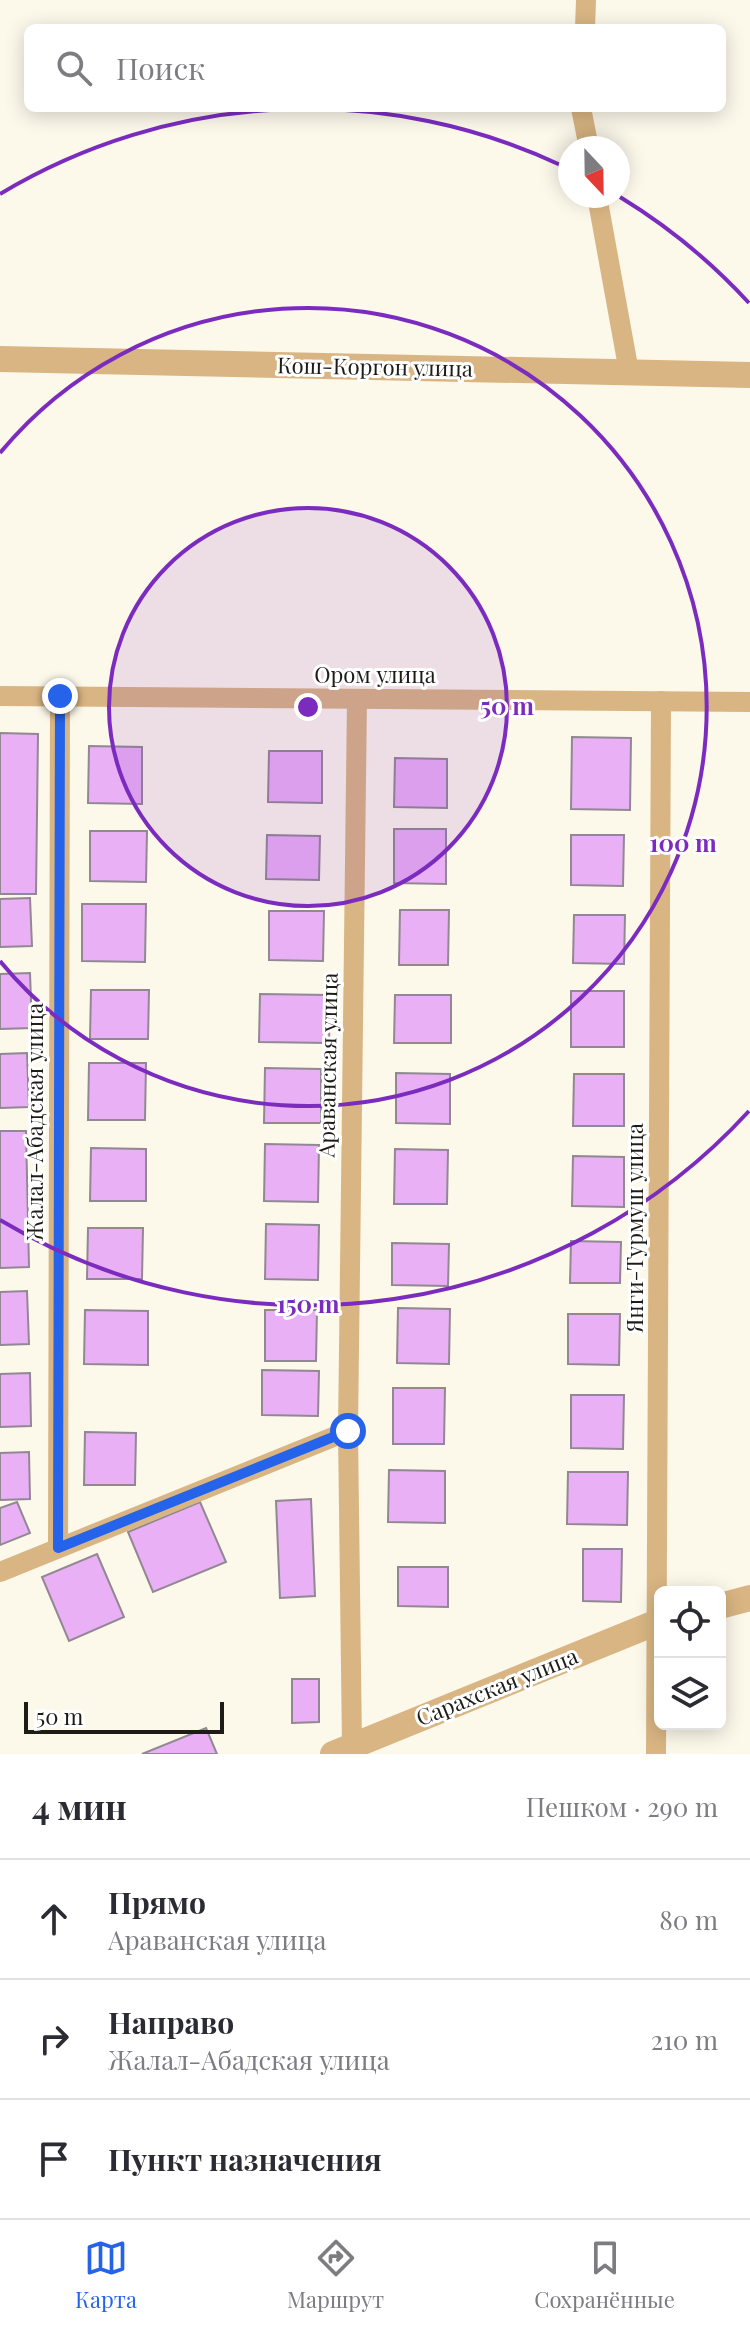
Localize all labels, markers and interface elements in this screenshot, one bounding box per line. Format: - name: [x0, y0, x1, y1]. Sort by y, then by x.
- search box: [24, 24, 726, 112]
- icon: search: [52, 46, 96, 90]
- text: Поиск: [116, 48, 205, 88]
- north arrow: [558, 136, 630, 208]
- street label: Кош-Коргон улица: [277, 349, 473, 383]
- street label: Ором улица: [314, 659, 436, 689]
- route end: [42, 678, 78, 714]
- text: 50 m: [480, 689, 534, 721]
- centre of rings: [294, 693, 322, 721]
- text: 100 m: [649, 826, 717, 858]
- street label: Араванская улица: [310, 972, 344, 1159]
- street label: Жалал-Абадская улица: [19, 1003, 49, 1241]
- street label: Янги-Турмуш улица: [619, 1123, 649, 1334]
- text: 150 m: [277, 1287, 340, 1319]
- route start: [330, 1413, 366, 1449]
- map controls: [654, 1586, 726, 1730]
- button: locate: [654, 1586, 726, 1658]
- street label: Сарахская улица: [411, 1640, 582, 1732]
- button: layers: [654, 1658, 726, 1730]
- scale bar: [24, 1698, 224, 1734]
- text: 50 m: [36, 1701, 83, 1731]
- text: 4 мин: [32, 1783, 127, 1829]
- text: Пешком · 290 m: [526, 1789, 718, 1824]
- text: Прямо: [108, 1882, 206, 1922]
- icon: ahead: [32, 1897, 76, 1941]
- text: 80 m: [659, 1902, 718, 1937]
- text: Араванская улица: [108, 1922, 327, 1957]
- text: Направо: [108, 2002, 234, 2042]
- icon: right: [32, 2017, 76, 2061]
- text: 210 m: [651, 2022, 718, 2057]
- text: Жалал-Абадская улица: [108, 2042, 390, 2077]
- icon: arrive: [32, 2137, 76, 2181]
- text: Пункт назначения: [108, 2139, 382, 2179]
- tab: Карта: [75, 2236, 137, 2314]
- tab: Маршрут: [287, 2236, 384, 2314]
- tab: Сохранённые: [534, 2236, 675, 2314]

